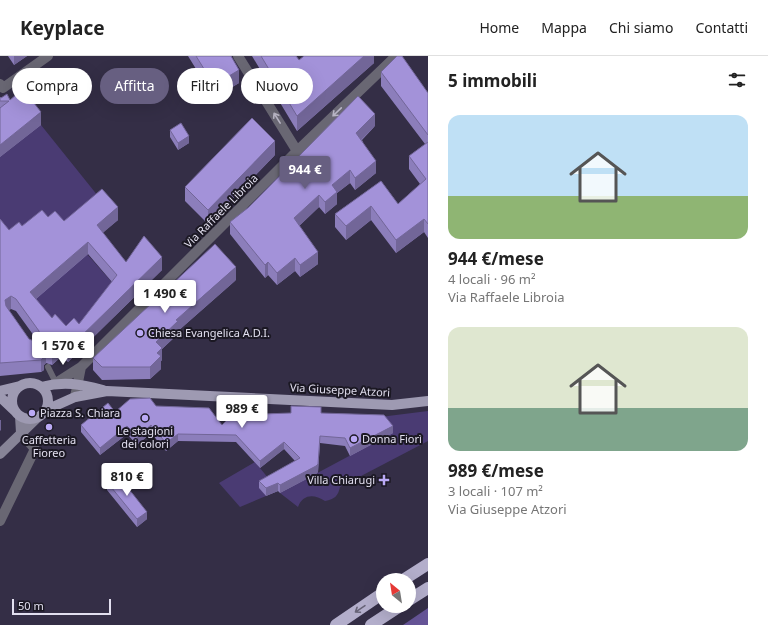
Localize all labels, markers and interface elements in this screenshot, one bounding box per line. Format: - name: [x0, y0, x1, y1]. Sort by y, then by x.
- text: Keyplace: [20, 15, 105, 41]
- text: Home: [479, 18, 519, 37]
- text: Mappa: [541, 18, 587, 37]
- text: Chi siamo: [609, 18, 673, 37]
- text: Contatti: [695, 18, 748, 37]
- chip: Compra: [12, 68, 92, 104]
- chip: Affitta: [100, 68, 169, 104]
- chip: Filtri: [177, 68, 233, 104]
- chip: Nuovo: [241, 68, 313, 104]
- text: 5 immobili: [448, 69, 537, 92]
- icon: filters: [726, 69, 748, 91]
- one-way arrow: [332, 107, 342, 117]
- one-way arrow: [272, 112, 280, 124]
- icon: home: [562, 141, 634, 213]
- pin: 944 €: [277, 156, 333, 190]
- text: 944 €: [288, 160, 322, 178]
- street label: Via Raffaele Libroia: [180, 170, 261, 251]
- text: 944 €/mese: [448, 247, 544, 270]
- text: 4 locali · 96 m²: [448, 270, 535, 288]
- pin: 1 490 €: [128, 280, 202, 314]
- text: 1 490 €: [143, 284, 187, 302]
- text: Via Raffaele Libroia: [448, 288, 565, 306]
- place label: Chiesa Evangelica A.D.I.: [148, 325, 270, 340]
- marker: Chiesa Evangelica A.D.I.: [135, 328, 145, 338]
- pin: 1 570 €: [26, 332, 100, 366]
- text: 1 570 €: [41, 336, 85, 354]
- icon: home: [562, 353, 634, 425]
- street label: Via Giuseppe Atzori: [290, 379, 391, 400]
- pin: 989 €: [214, 395, 270, 429]
- text: 989 €: [225, 399, 259, 417]
- place label: Piazza S. Chiara: [40, 405, 120, 420]
- marker: Piazza S. Chiara: [27, 408, 37, 418]
- marker: Le stagioni dei colori: [140, 413, 150, 423]
- marker: Caffetteria Fioreo: [44, 422, 54, 432]
- place label: Le stagioni dei colori: [117, 423, 173, 451]
- place label: Donna Fiorì: [362, 431, 422, 446]
- place label: Caffetteria Fioreo: [22, 432, 76, 460]
- marker: Donna Fiorì: [349, 434, 359, 444]
- text: 989 €/mese: [448, 459, 544, 482]
- pin: 810 €: [99, 463, 155, 497]
- text: 810 €: [110, 467, 144, 485]
- place label: Villa Chiarugi: [307, 472, 375, 487]
- marker: Villa Chiarugi: [378, 474, 390, 486]
- text: 3 locali · 107 m²: [448, 482, 543, 500]
- text: Via Giuseppe Atzori: [448, 500, 567, 518]
- north arrow: [376, 573, 416, 613]
- map controls: [376, 573, 416, 613]
- scale bar: [12, 597, 111, 616]
- text: 50 m: [18, 598, 44, 613]
- one-way arrow: [354, 605, 365, 613]

